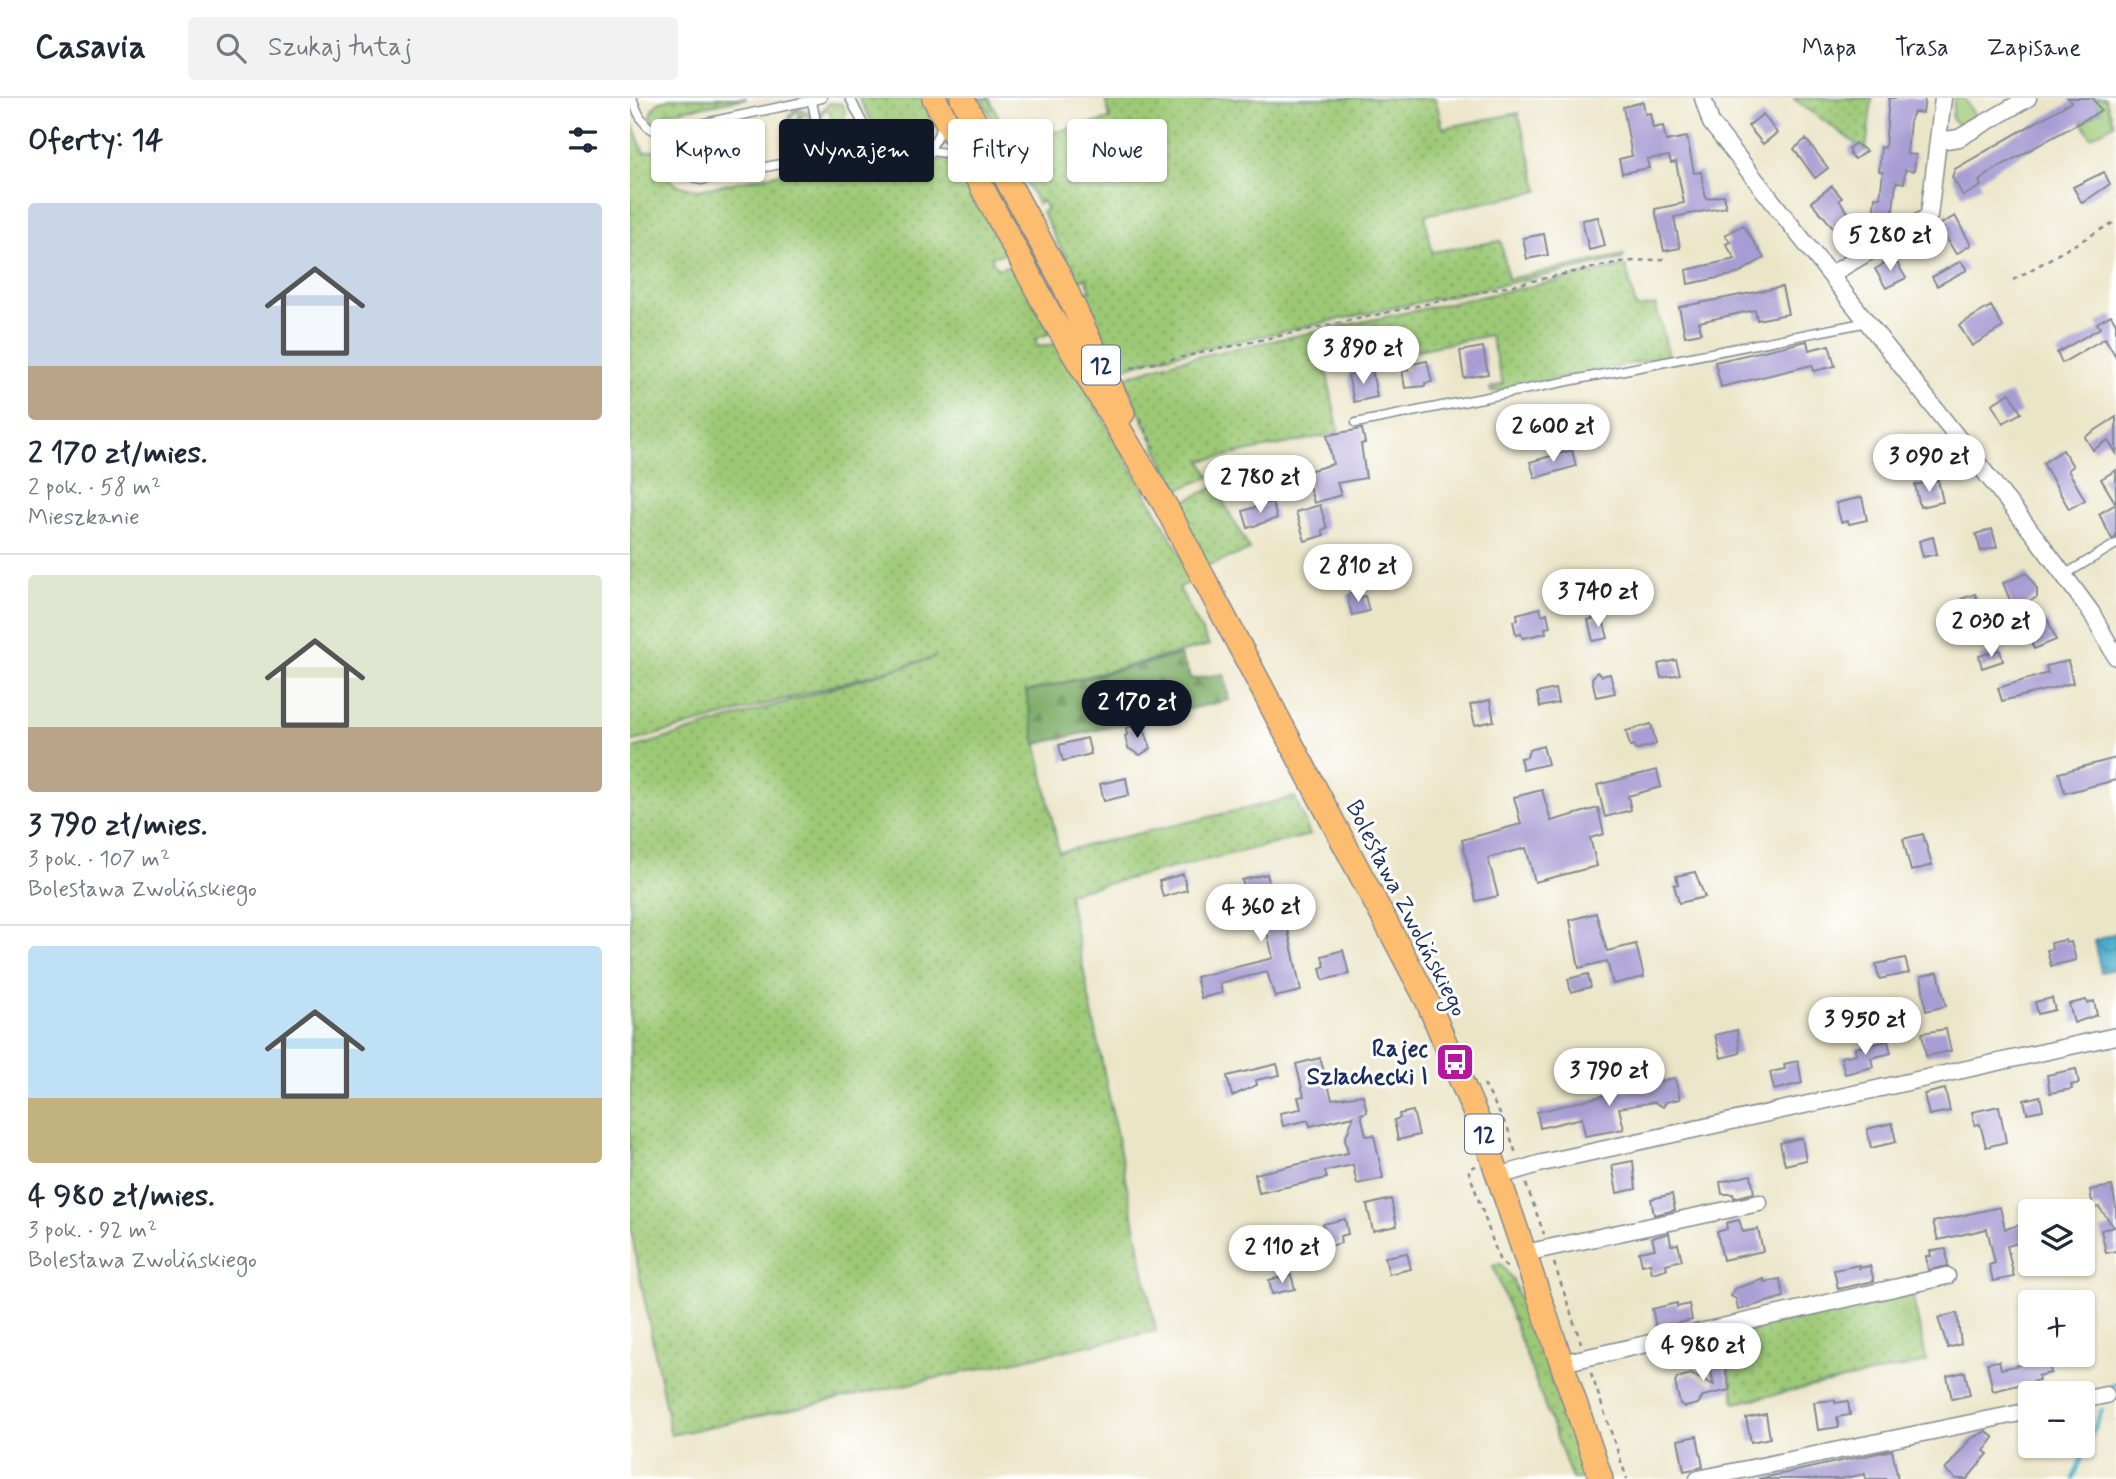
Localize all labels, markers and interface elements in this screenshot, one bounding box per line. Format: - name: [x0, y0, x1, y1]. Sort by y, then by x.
- search box: [188, 17, 678, 80]
- text: Casavia: [35, 26, 146, 70]
- icon: search: [212, 29, 250, 67]
- text: Szukaj tutaj: [268, 31, 412, 65]
- text: Mapa: [1802, 33, 1857, 64]
- text: Trasa: [1895, 33, 1949, 64]
- text: Zapisane: [1987, 33, 2081, 64]
- chip: Kupno: [651, 119, 765, 182]
- chip: Wynajem: [779, 119, 934, 182]
- chip: Filtry: [948, 119, 1053, 182]
- chip: Nowe: [1067, 119, 1167, 182]
- text: Oferty: 14: [28, 121, 163, 160]
- icon: filters: [564, 121, 602, 159]
- pin: 5 280 zł: [1818, 214, 1962, 273]
- text: 5 280 zł: [1849, 221, 1931, 251]
- icon: home: [252, 248, 378, 374]
- pin: 3 890 zł: [1291, 327, 1435, 386]
- text: 3 890 zł: [1323, 334, 1403, 364]
- road number: 12: [1082, 346, 1120, 384]
- pin: 2 600 zł: [1481, 404, 1625, 464]
- text: 2 600 zł: [1512, 412, 1594, 442]
- text: 2 170 zł/mies.: [28, 434, 207, 473]
- pin: 3 090 zł: [1857, 434, 2001, 494]
- text: 3 090 zł: [1889, 442, 1969, 472]
- pin: 2 780 zł: [1188, 456, 1332, 515]
- text: 2 780 zł: [1220, 463, 1300, 493]
- text: 2 pok. · 58 m²: [28, 473, 161, 503]
- text: Mieszkanie: [28, 503, 140, 533]
- pin: 2 810 zł: [1286, 545, 1430, 604]
- text: 2 810 zł: [1319, 552, 1397, 582]
- pin: 3 740 zł: [1526, 570, 1670, 629]
- text: 3 740 zł: [1558, 577, 1638, 607]
- pin: 2 030 zł: [1919, 600, 2063, 659]
- text: 2 030 zł: [1952, 607, 2030, 637]
- icon: home: [252, 620, 378, 746]
- pin: 2 170 zł: [1065, 680, 1209, 740]
- text: 2 170 zł: [1098, 688, 1176, 718]
- street label: Bolesława Zwolińskiego: [1336, 795, 1474, 1023]
- text: 3 790 zł/mies.: [28, 806, 207, 845]
- text: 3 pok. · 107 m²: [28, 845, 170, 875]
- text: Bolesława Zwolińskiego: [28, 875, 257, 905]
- pin: 4 360 zł: [1189, 884, 1333, 944]
- text: 4 360 zł: [1222, 892, 1300, 922]
- icon: home: [252, 991, 378, 1117]
- pin: 3 950 zł: [1793, 998, 1937, 1057]
- text: 3 950 zł: [1824, 1005, 1906, 1035]
- place label: Rajec Szlachecki I: [1307, 1034, 1429, 1093]
- bus stop icon: Rajec Szlachecki I: [1434, 1041, 1476, 1083]
- pin: 3 790 zł: [1537, 1048, 1681, 1108]
- text: 3 790 zł: [1570, 1056, 1648, 1086]
- road number: 12: [1465, 1114, 1503, 1154]
- text: 4 980 zł/mies.: [28, 1177, 214, 1216]
- map controls: [2018, 1199, 2095, 1458]
- button: layers: [2018, 1199, 2095, 1276]
- text: 3 pok. · 92 m²: [28, 1216, 157, 1246]
- pin: 2 110 zł: [1210, 1226, 1354, 1285]
- text: 2 110 zł: [1245, 1233, 1319, 1263]
- text: Bolesława Zwolińskiego: [28, 1246, 257, 1276]
- button: +: [2018, 1290, 2095, 1367]
- pin: 4 980 zł: [1631, 1324, 1775, 1383]
- text: 4 980 zł: [1661, 1331, 1745, 1361]
- button: −: [2018, 1381, 2095, 1458]

